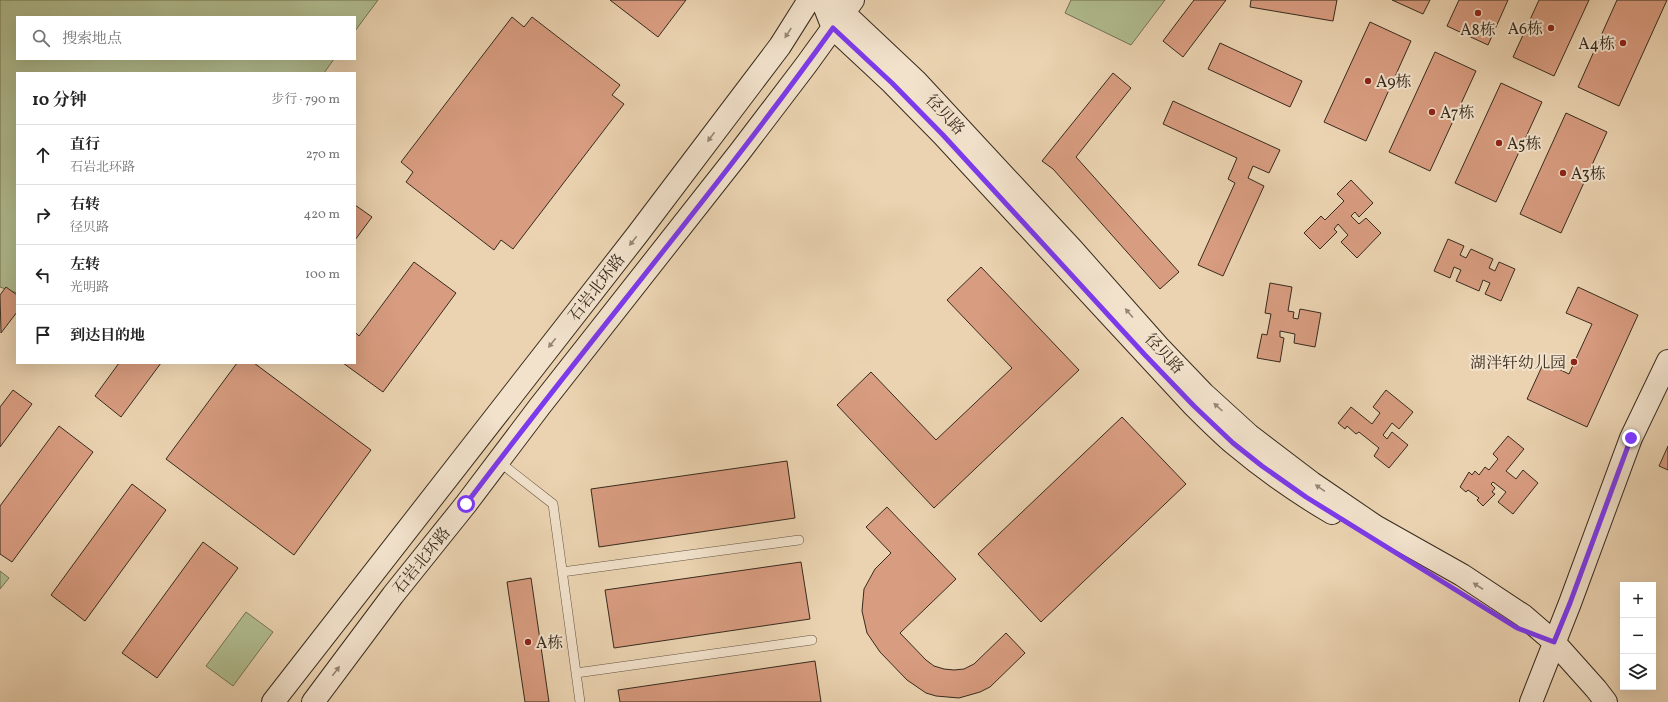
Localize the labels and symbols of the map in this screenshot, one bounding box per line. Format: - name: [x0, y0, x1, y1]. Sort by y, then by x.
- marker: A8栋: [1473, 8, 1483, 18]
- place label: A6栋: [1508, 19, 1543, 41]
- place label: A8栋: [1460, 20, 1496, 42]
- marker: A6栋: [1546, 23, 1556, 33]
- one-way arrow: [785, 27, 792, 39]
- place label: A4栋: [1578, 34, 1615, 56]
- marker: A4栋: [1618, 38, 1628, 48]
- place label: A9栋: [1376, 72, 1412, 94]
- marker: A9栋: [1363, 76, 1373, 86]
- street label: 径贝路: [920, 90, 969, 140]
- place label: A7栋: [1440, 103, 1475, 125]
- marker: A7栋: [1427, 107, 1437, 117]
- one-way arrow: [707, 132, 715, 143]
- place label: A5栋: [1507, 134, 1541, 156]
- marker: A5栋: [1494, 138, 1504, 148]
- place label: A3栋: [1571, 164, 1606, 186]
- marker: A3栋: [1558, 168, 1568, 178]
- one-way arrow: [628, 236, 637, 247]
- street label: 石岩北环路: [564, 250, 631, 327]
- one-way arrow: [1125, 307, 1134, 318]
- street label: 径贝路: [1139, 329, 1188, 379]
- one-way arrow: [548, 338, 557, 349]
- place label: 湖泮轩幼儿园: [1470, 353, 1566, 375]
- marker: 湖泮轩幼儿园: [1569, 357, 1579, 367]
- one-way arrow: [1213, 402, 1223, 412]
- route end: [1622, 429, 1640, 447]
- one-way arrow: [1315, 484, 1325, 492]
- route start: [457, 495, 475, 513]
- street label: 石岩北环路: [389, 523, 456, 599]
- one-way arrow: [1472, 582, 1484, 589]
- place label: A栋: [536, 633, 563, 655]
- marker: A栋: [523, 637, 533, 647]
- one-way arrow: [332, 665, 340, 676]

